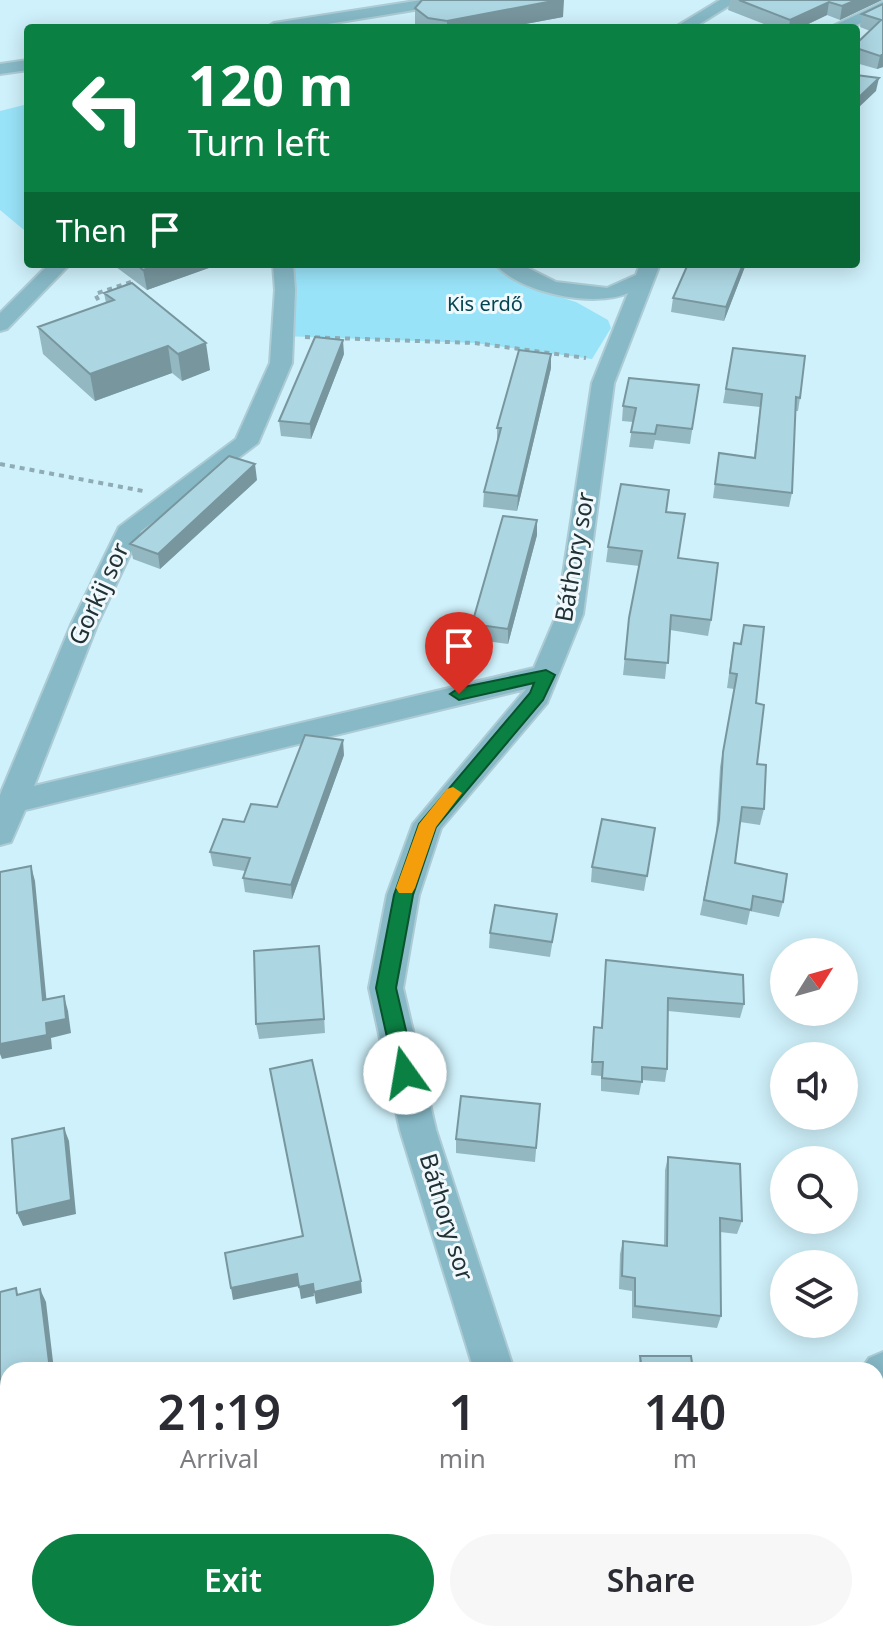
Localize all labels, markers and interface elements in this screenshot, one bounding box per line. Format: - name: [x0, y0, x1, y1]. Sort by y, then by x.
- text: 120 m: [188, 46, 353, 122]
- icon: left: [56, 56, 160, 160]
- text: Turn left: [188, 118, 330, 167]
- icon: arrive: [143, 208, 187, 252]
- text: Then: [56, 210, 127, 251]
- park label: Kis erdő: [447, 290, 523, 317]
- street label: Báthory sor: [546, 489, 601, 624]
- street label: Gorkij sor: [60, 537, 136, 650]
- pin: [425, 612, 493, 694]
- icon: arrive: [437, 624, 481, 668]
- north arrow: [770, 938, 858, 1026]
- map controls: [770, 938, 858, 1338]
- position arrow: [363, 1031, 447, 1115]
- button: sound: [770, 1042, 858, 1130]
- button: search: [770, 1146, 858, 1234]
- street label: Báthory sor: [412, 1149, 482, 1284]
- button: layers: [770, 1250, 858, 1338]
- text: 21:19: [158, 1379, 281, 1444]
- text: 1: [449, 1379, 476, 1444]
- text: 140: [644, 1379, 726, 1444]
- text: Arrival: [180, 1440, 259, 1476]
- text: min: [439, 1440, 486, 1476]
- text: m: [673, 1440, 697, 1476]
- button: Exit: [32, 1534, 434, 1626]
- button: Share: [450, 1534, 852, 1626]

